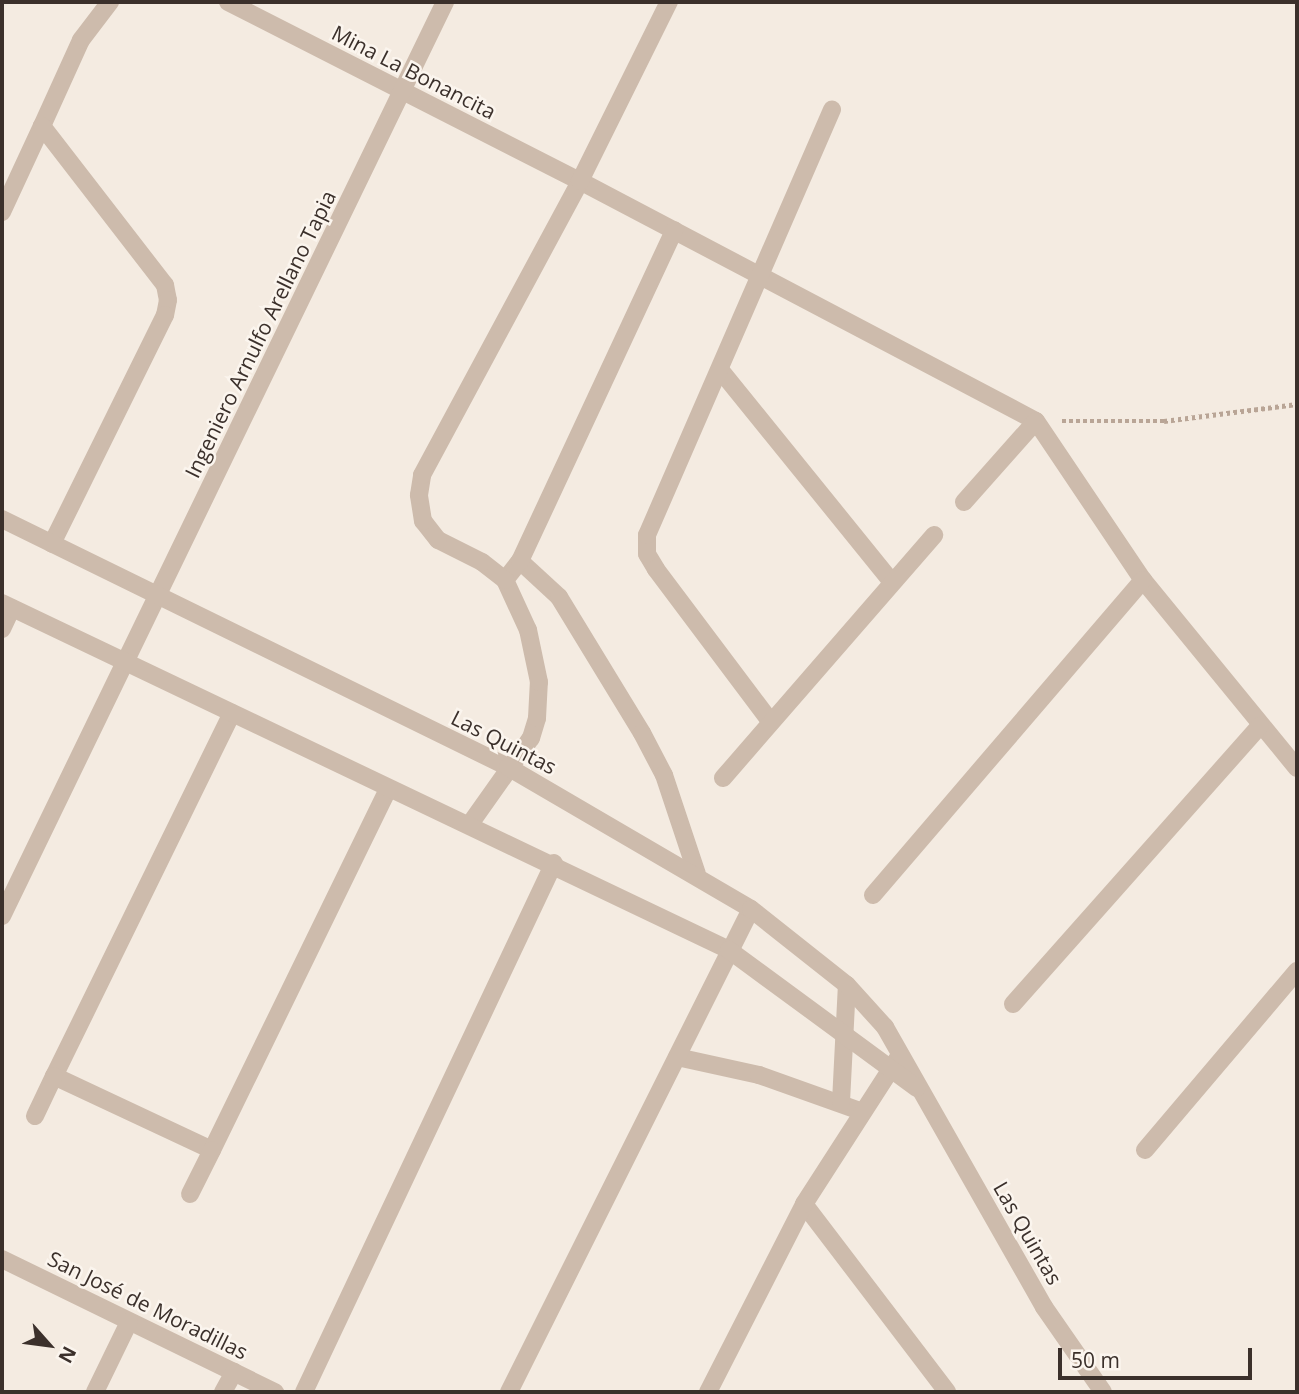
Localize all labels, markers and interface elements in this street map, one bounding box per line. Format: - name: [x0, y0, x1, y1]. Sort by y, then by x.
- street label: Mina La Bonancita: [328, 20, 500, 124]
- street label: Ingeniero Arnulfo Arellano Tapia: [179, 186, 341, 482]
- street label: Las Quintas: [447, 705, 561, 779]
- street label: Las Quintas: [988, 1177, 1068, 1289]
- street label: San José de Moradillas: [44, 1246, 252, 1364]
- north arrow: [14, 1310, 84, 1380]
- scale bar: [1061, 1334, 1255, 1378]
- text: N: [52, 1342, 83, 1368]
- text: 50 m: [1071, 1346, 1120, 1374]

